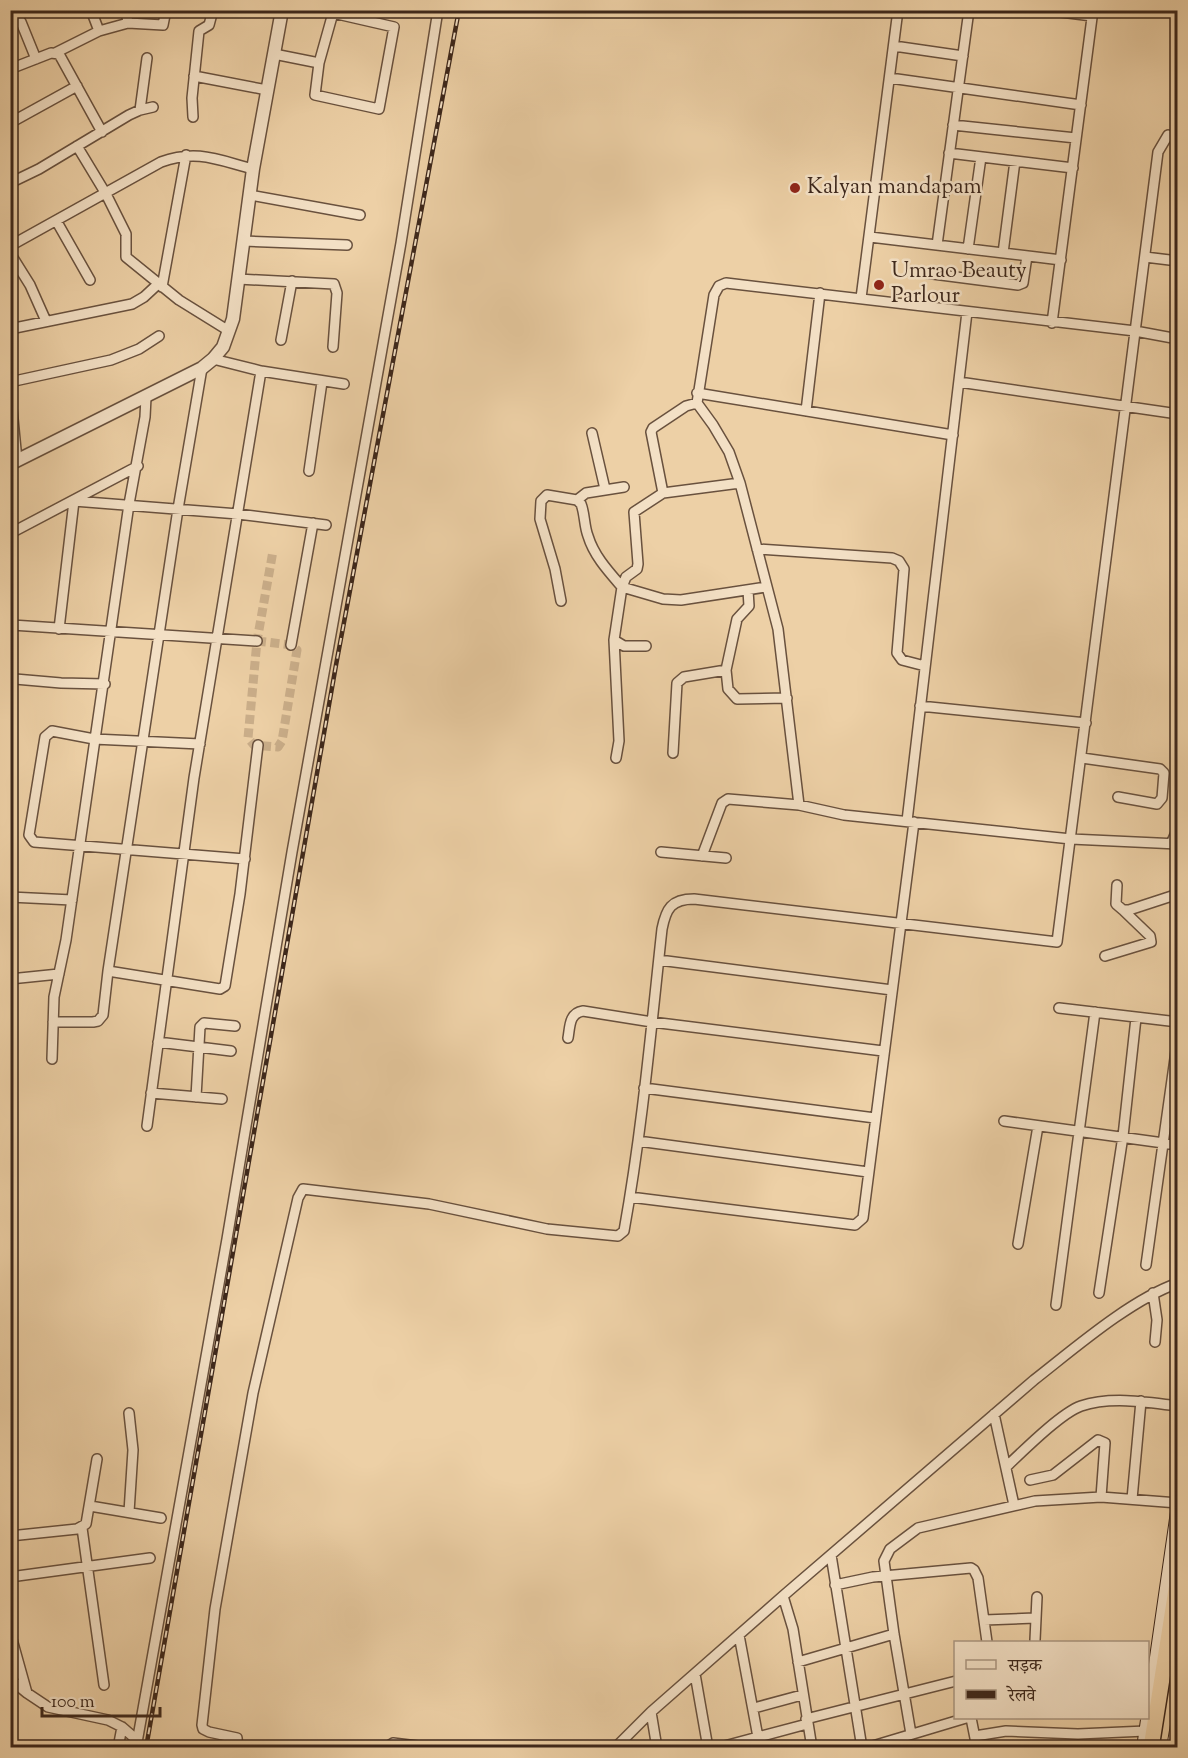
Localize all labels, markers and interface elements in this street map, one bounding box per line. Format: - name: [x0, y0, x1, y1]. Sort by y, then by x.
- place label: Kalyan mandapam: [807, 172, 982, 204]
- marker: Kalyan mandapam: [788, 181, 802, 195]
- place label: Umrao Beauty Parlour: [891, 256, 1027, 313]
- marker: Umrao Beauty Parlour: [872, 278, 886, 292]
- legend: [954, 1641, 1149, 1719]
- text: सड़क: [1007, 1654, 1043, 1680]
- scale bar: [42, 1680, 160, 1718]
- text: रेलवे: [1006, 1684, 1037, 1710]
- text: 100 m: [51, 1690, 95, 1716]

